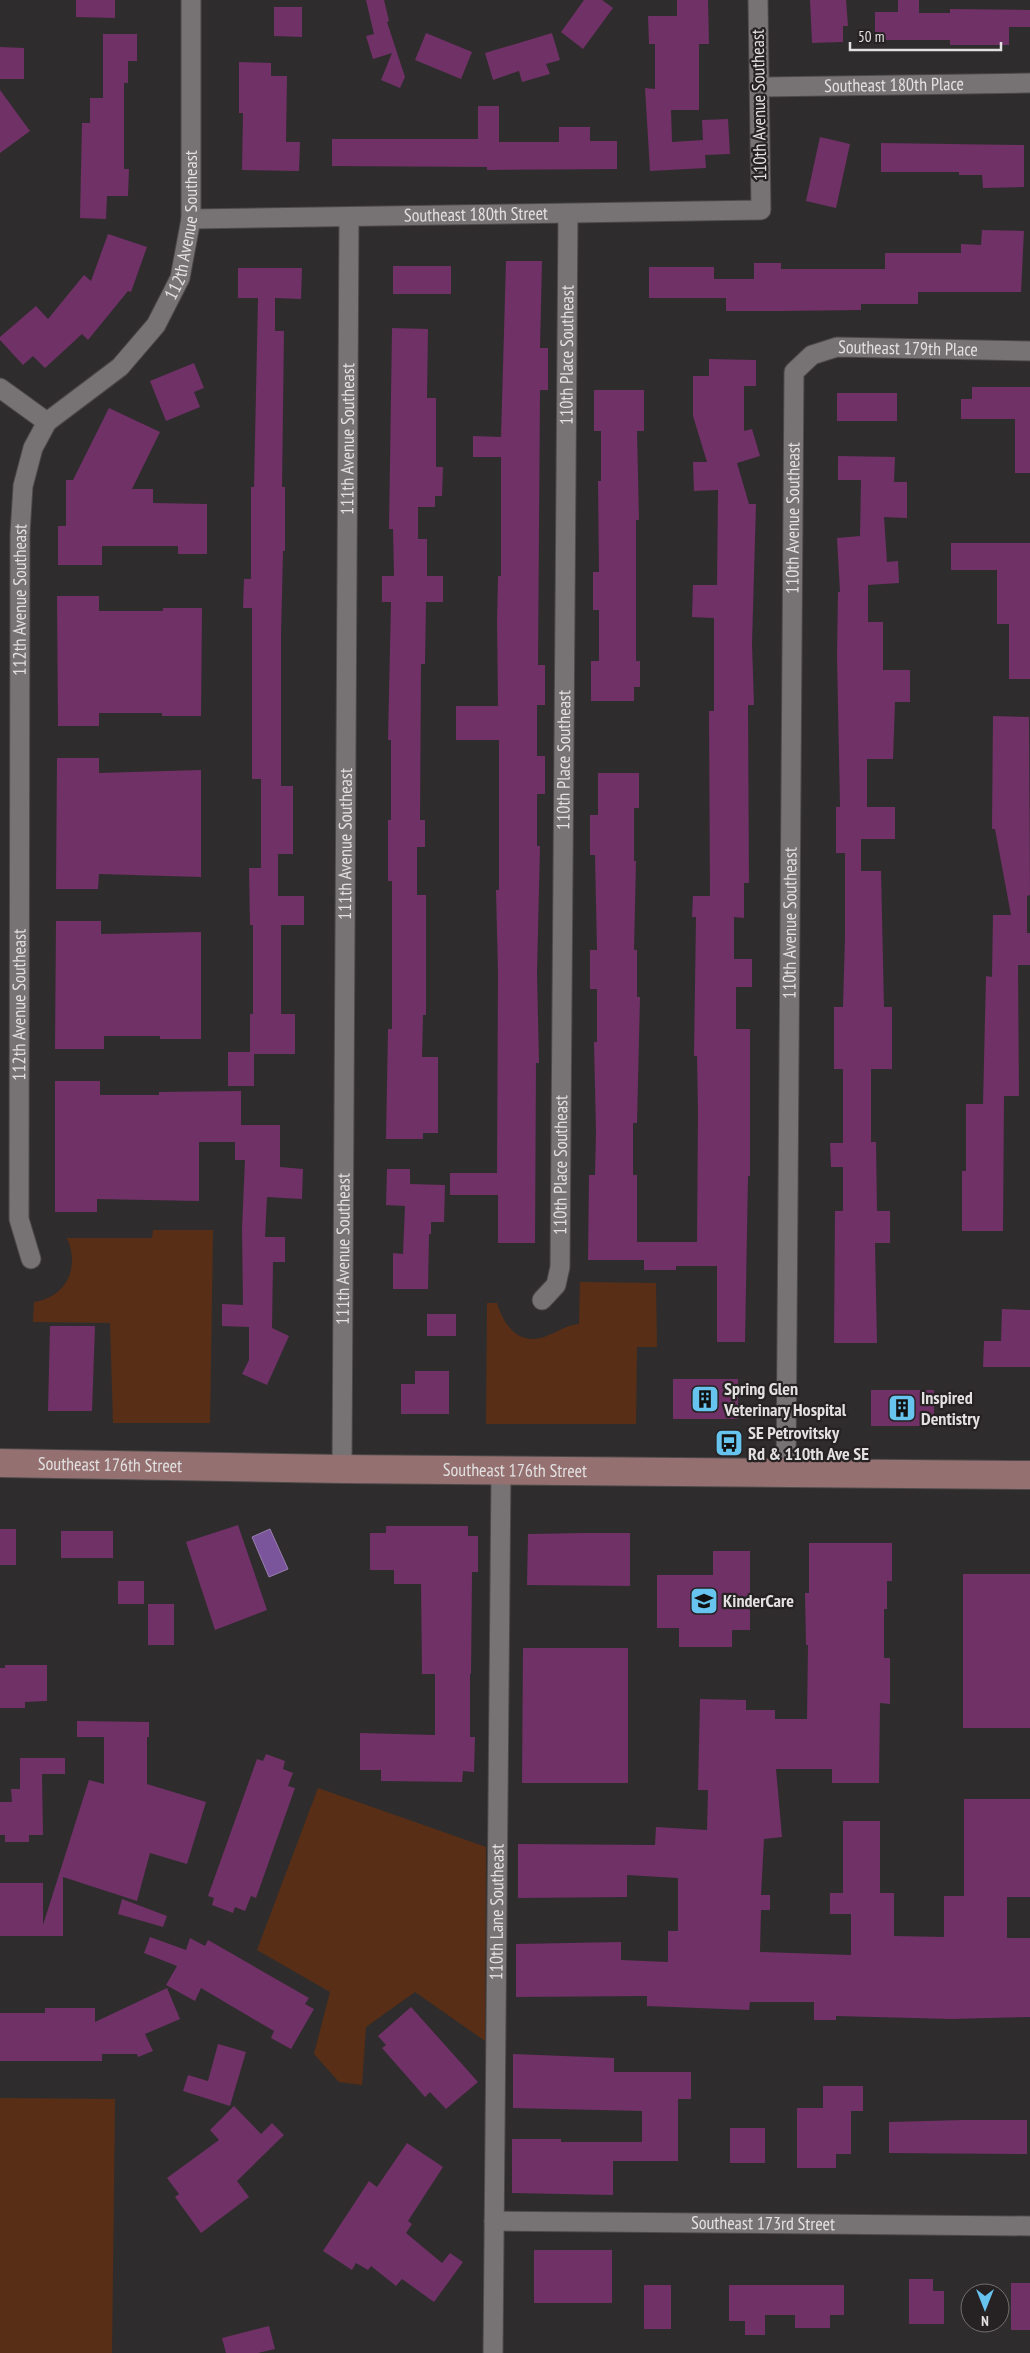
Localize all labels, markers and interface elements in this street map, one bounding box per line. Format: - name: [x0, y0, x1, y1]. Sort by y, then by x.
- scale bar: [850, 20, 1001, 52]
- text: 50 m: [858, 27, 884, 46]
- street label: 110th Avenue Southeast: [746, 29, 771, 181]
- street label: Southeast 180th Place: [824, 72, 964, 97]
- street label: 112th Avenue Southeast: [159, 150, 202, 304]
- street label: Southeast 180th Street: [404, 201, 548, 227]
- street label: 110th Place Southeast: [554, 285, 578, 425]
- street label: Southeast 179th Place: [838, 335, 978, 361]
- street label: 111th Avenue Southeast: [335, 363, 359, 515]
- street label: 110th Avenue Southeast: [780, 442, 804, 594]
- street label: 112th Avenue Southeast: [8, 523, 32, 676]
- street label: 110th Place Southeast: [551, 690, 575, 830]
- street label: 111th Avenue Southeast: [333, 768, 357, 920]
- street label: 110th Avenue Southeast: [777, 847, 802, 999]
- street label: 112th Avenue Southeast: [7, 929, 30, 1081]
- street label: 110th Place Southeast: [548, 1095, 572, 1235]
- street label: 111th Avenue Southeast: [331, 1173, 355, 1325]
- place label: Spring Glen Veterinary Hospital: [723, 1377, 847, 1421]
- building icon: Spring Glen Veterinary Hospital: [690, 1384, 720, 1414]
- place label: Inspired Dentistry: [921, 1386, 981, 1430]
- building icon: Inspired Dentistry: [887, 1393, 917, 1423]
- place label: SE Petrovitsky Rd & 110th Ave SE: [748, 1421, 869, 1465]
- bus stop icon: SE Petrovitsky Rd & 110th Ave SE: [714, 1428, 744, 1458]
- street label: Southeast 176th Street: [38, 1452, 182, 1477]
- street label: Southeast 176th Street: [443, 1458, 587, 1482]
- school or university icon: KinderCare: [689, 1586, 719, 1616]
- place label: KinderCare: [723, 1589, 794, 1612]
- street label: 110th Lane Southeast: [484, 1844, 509, 1980]
- street label: Southeast 173rd Street: [691, 2211, 835, 2235]
- north arrow: [960, 2283, 1010, 2333]
- text: N: [981, 2312, 989, 2330]

